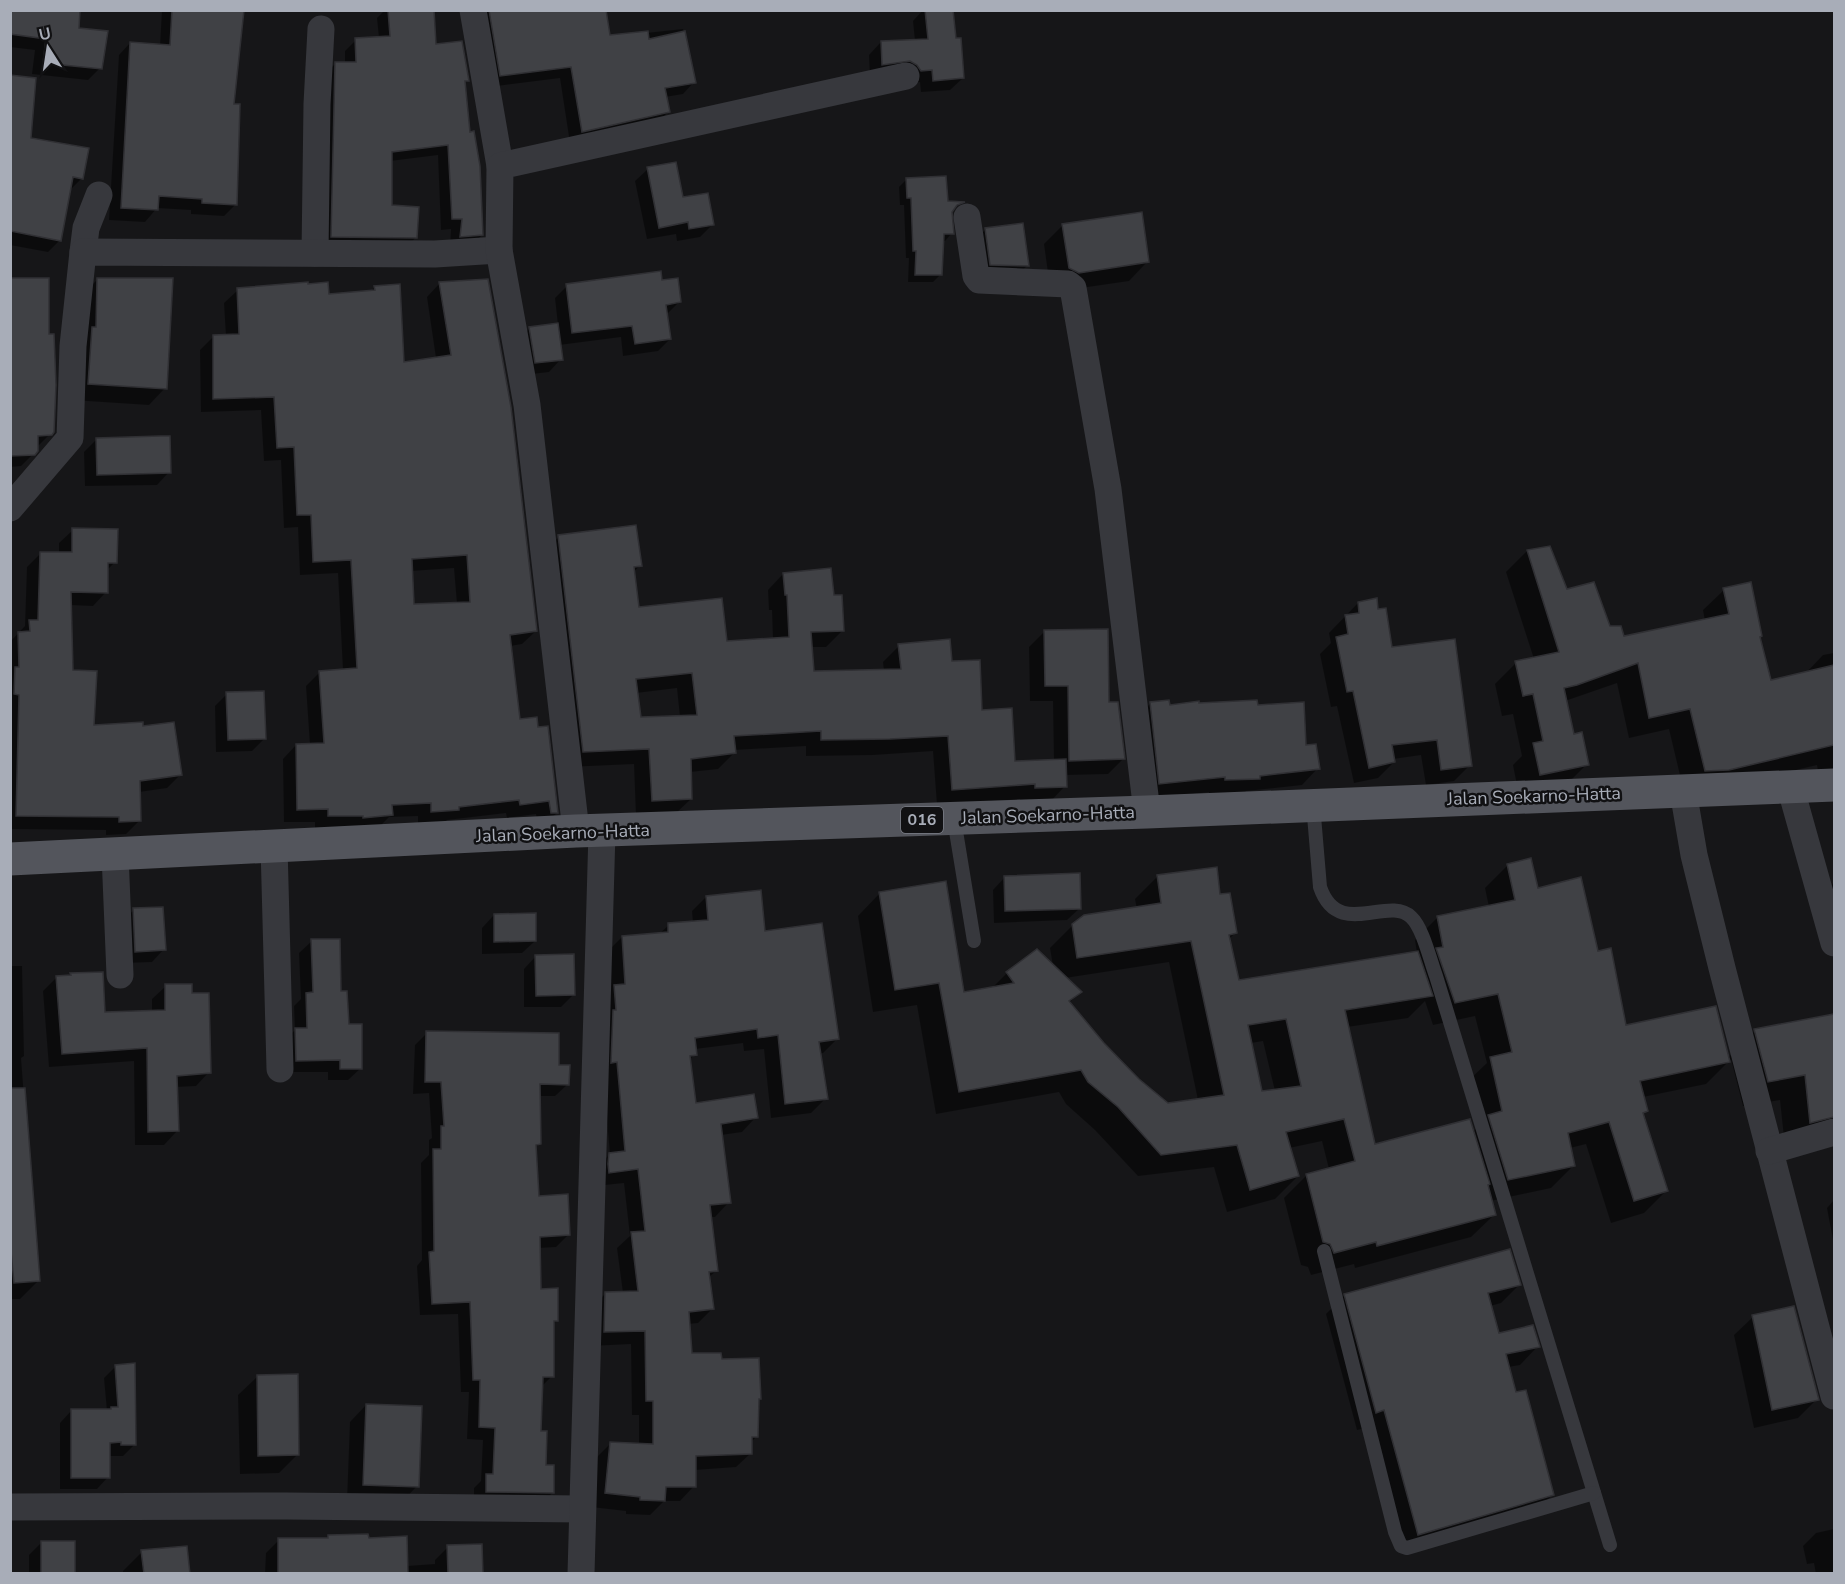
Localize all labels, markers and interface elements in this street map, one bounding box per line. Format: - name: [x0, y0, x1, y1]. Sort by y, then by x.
- north arrow: [18, 18, 78, 78]
- text: U: [37, 22, 53, 46]
- street label: Jalan Soekarno-Hatta: [1446, 781, 1621, 811]
- street label: Jalan Soekarno-Hatta: [960, 800, 1135, 830]
- road number: 016: [901, 807, 943, 833]
- street label: Jalan Soekarno-Hatta: [475, 818, 650, 848]

